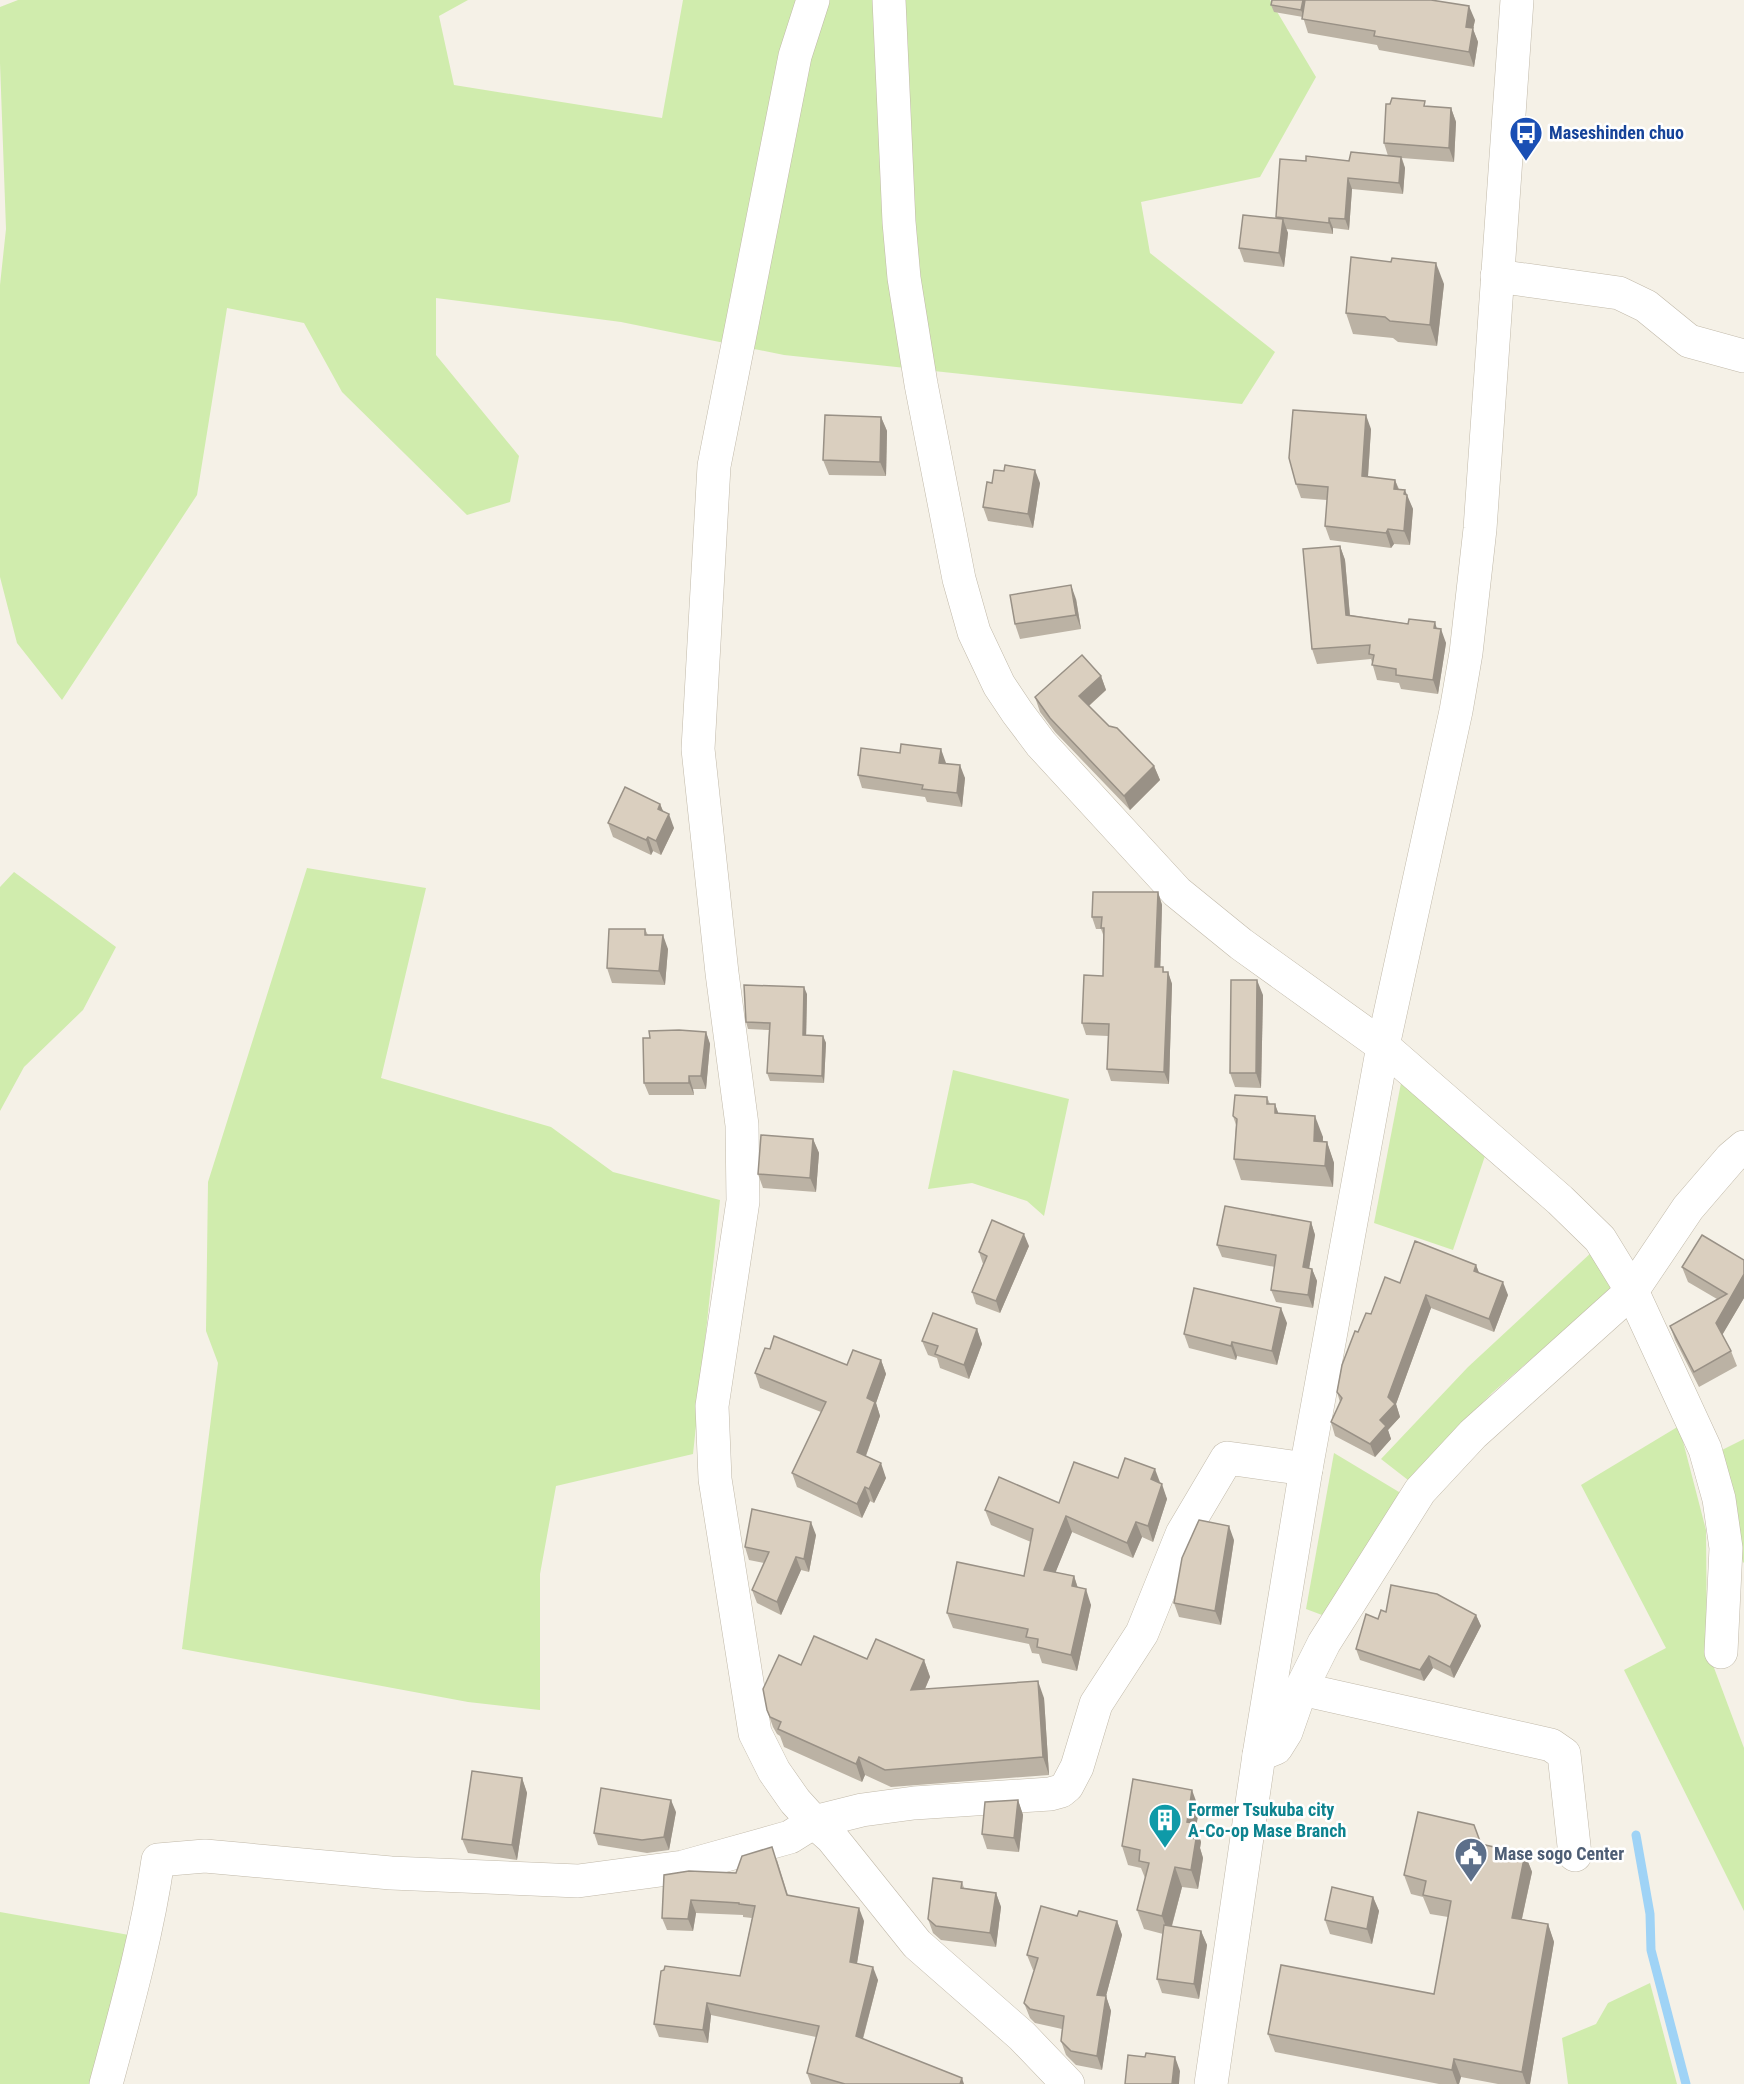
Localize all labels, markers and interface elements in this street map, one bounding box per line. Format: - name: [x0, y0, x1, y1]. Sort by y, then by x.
- bus stop icon: Maseshinden chuo: [1508, 115, 1544, 162]
- place label: Maseshinden chuo: [1549, 122, 1684, 143]
- place label: Former Tsukuba city A-Co-op Mase Branch: [1188, 1799, 1346, 1841]
- building icon: Former Tsukuba city A-Co-op Mase Branch: [1147, 1802, 1183, 1849]
- public building icon: Mase sogo Center: [1453, 1836, 1489, 1883]
- place label: Mase sogo Center: [1494, 1843, 1624, 1864]

